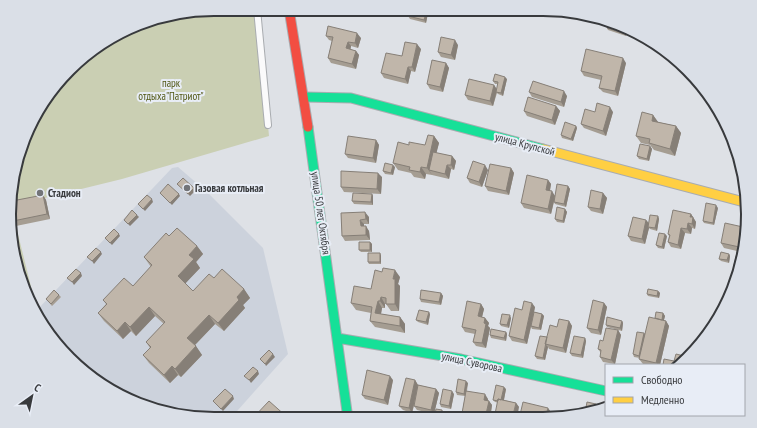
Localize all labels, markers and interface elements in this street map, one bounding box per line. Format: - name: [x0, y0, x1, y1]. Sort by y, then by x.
- park label: парк отдыха"Патриот": [138, 76, 204, 103]
- street label: улица Крупской: [493, 129, 557, 159]
- street label: улица 50 лет Октября: [308, 171, 334, 255]
- place label: Газовая котльная: [195, 181, 264, 195]
- marker: Газовая котльная: [182, 183, 192, 193]
- place label: Стадион: [48, 186, 81, 200]
- marker: Стадион: [35, 188, 45, 198]
- street label: улица Суворова: [440, 349, 504, 375]
- legend: [605, 364, 745, 416]
- text: Свободно: [641, 372, 683, 387]
- north arrow: [12, 376, 52, 416]
- text: С: [32, 380, 43, 395]
- text: Медленно: [641, 392, 684, 407]

